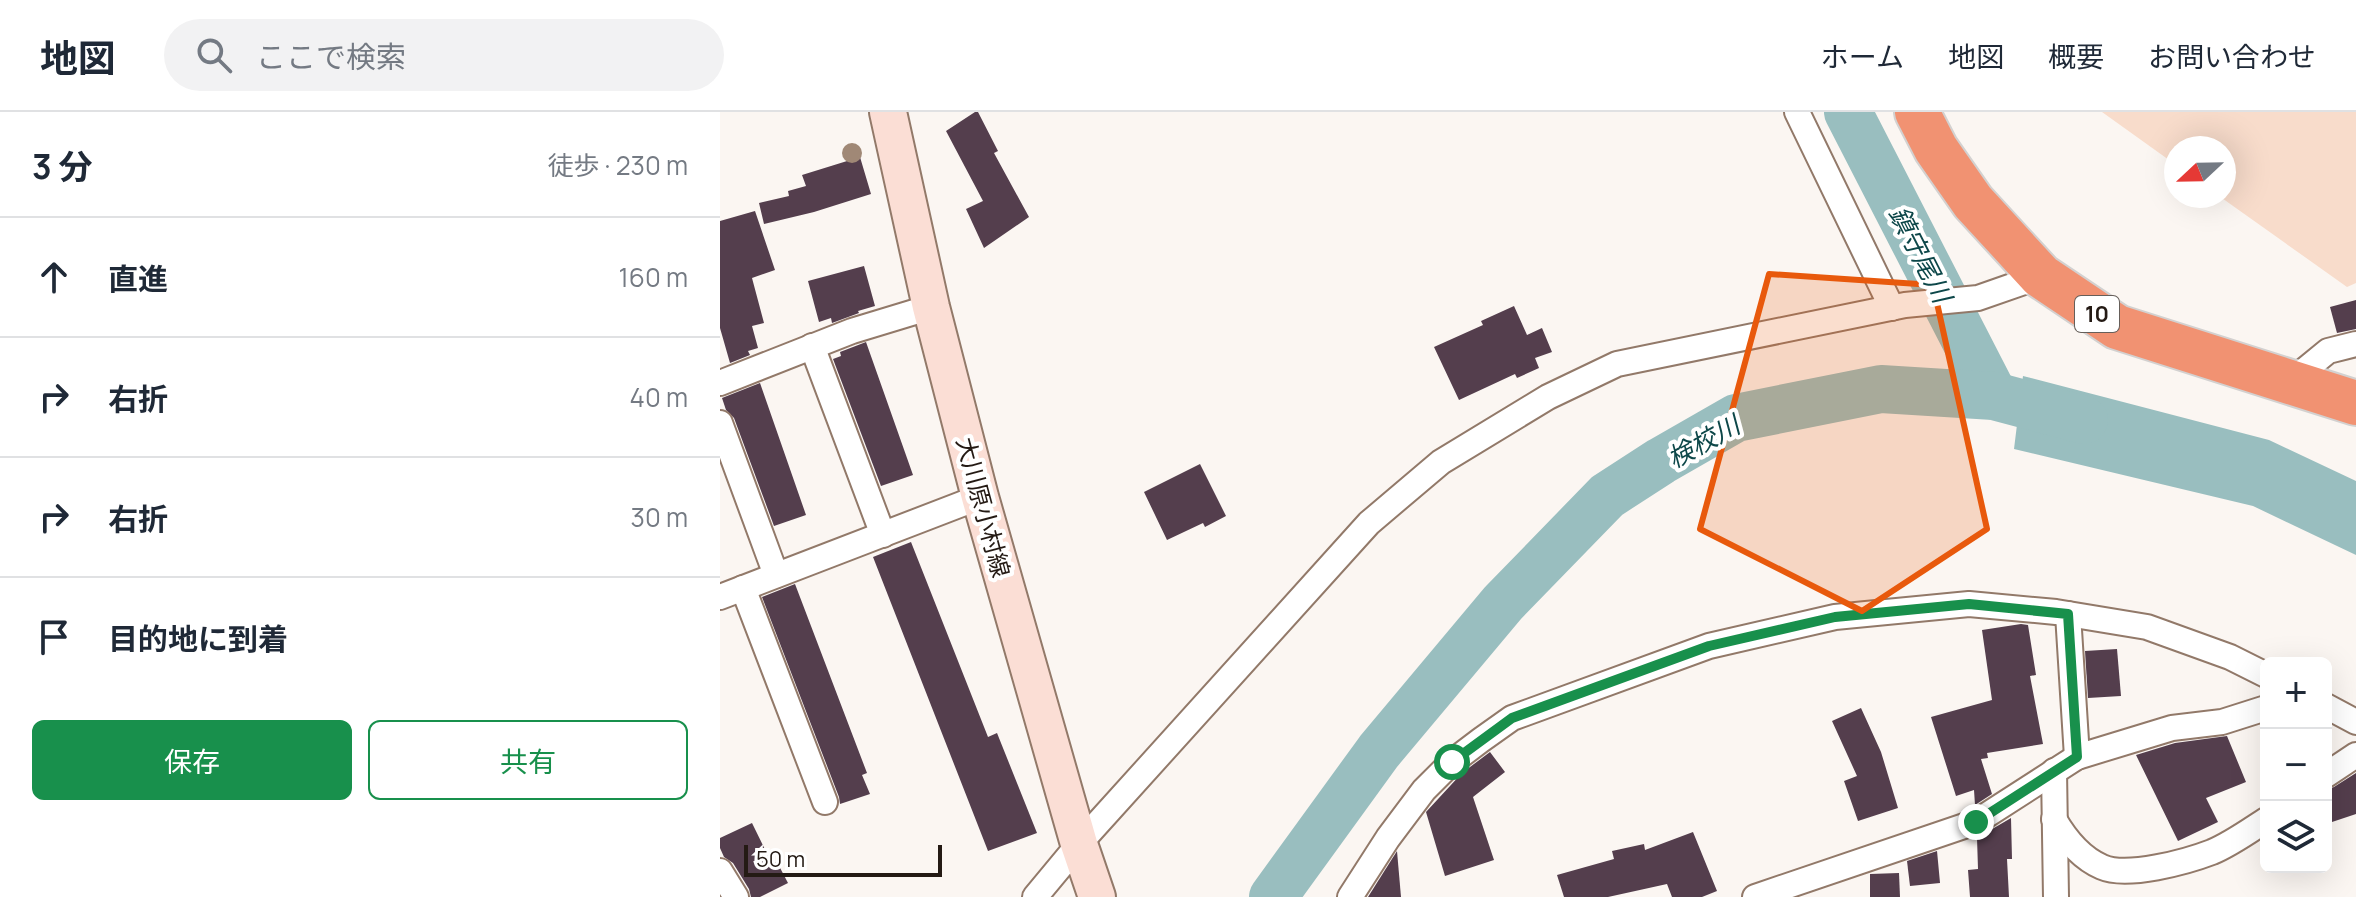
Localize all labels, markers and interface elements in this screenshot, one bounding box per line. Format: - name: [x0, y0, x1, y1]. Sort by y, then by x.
- search box: [164, 19, 724, 91]
- text: 地図: [40, 31, 116, 83]
- icon: search: [192, 33, 236, 77]
- text: ここで検索: [256, 36, 406, 77]
- text: ホーム: [1821, 37, 1904, 75]
- text: 地図: [1948, 37, 2004, 75]
- text: 概要: [2048, 37, 2104, 75]
- text: お問い合わせ: [2148, 37, 2316, 75]
- north arrow: [2164, 136, 2236, 208]
- text: 3 分: [32, 143, 93, 189]
- text: 徒歩 · 230 m: [547, 147, 688, 183]
- water label: 鎮守尾川: [1881, 199, 1962, 311]
- icon: ahead: [32, 255, 76, 299]
- text: 直進: [108, 258, 168, 299]
- text: 160 m: [619, 259, 688, 295]
- road number: 10: [2075, 296, 2119, 332]
- icon: right: [32, 375, 76, 419]
- text: 右折: [108, 378, 168, 419]
- text: 40 m: [630, 379, 688, 415]
- water label: 検校川: [1660, 405, 1748, 476]
- street label: 大川原小村線: [949, 433, 1019, 581]
- icon: right: [32, 495, 76, 539]
- text: 右折: [108, 498, 168, 539]
- text: 30 m: [631, 499, 688, 535]
- icon: arrive: [32, 615, 76, 659]
- text: 目的地に到着: [108, 618, 288, 659]
- map controls: [2260, 657, 2332, 873]
- button: +: [2260, 657, 2332, 729]
- button: 保存: [32, 720, 352, 800]
- button: 共有: [368, 720, 688, 800]
- button: −: [2260, 729, 2332, 801]
- route start: [1434, 744, 1470, 780]
- button: layers: [2260, 801, 2332, 873]
- route end: [1958, 804, 1994, 840]
- scale bar: [744, 841, 942, 877]
- text: 50 m: [756, 844, 805, 874]

